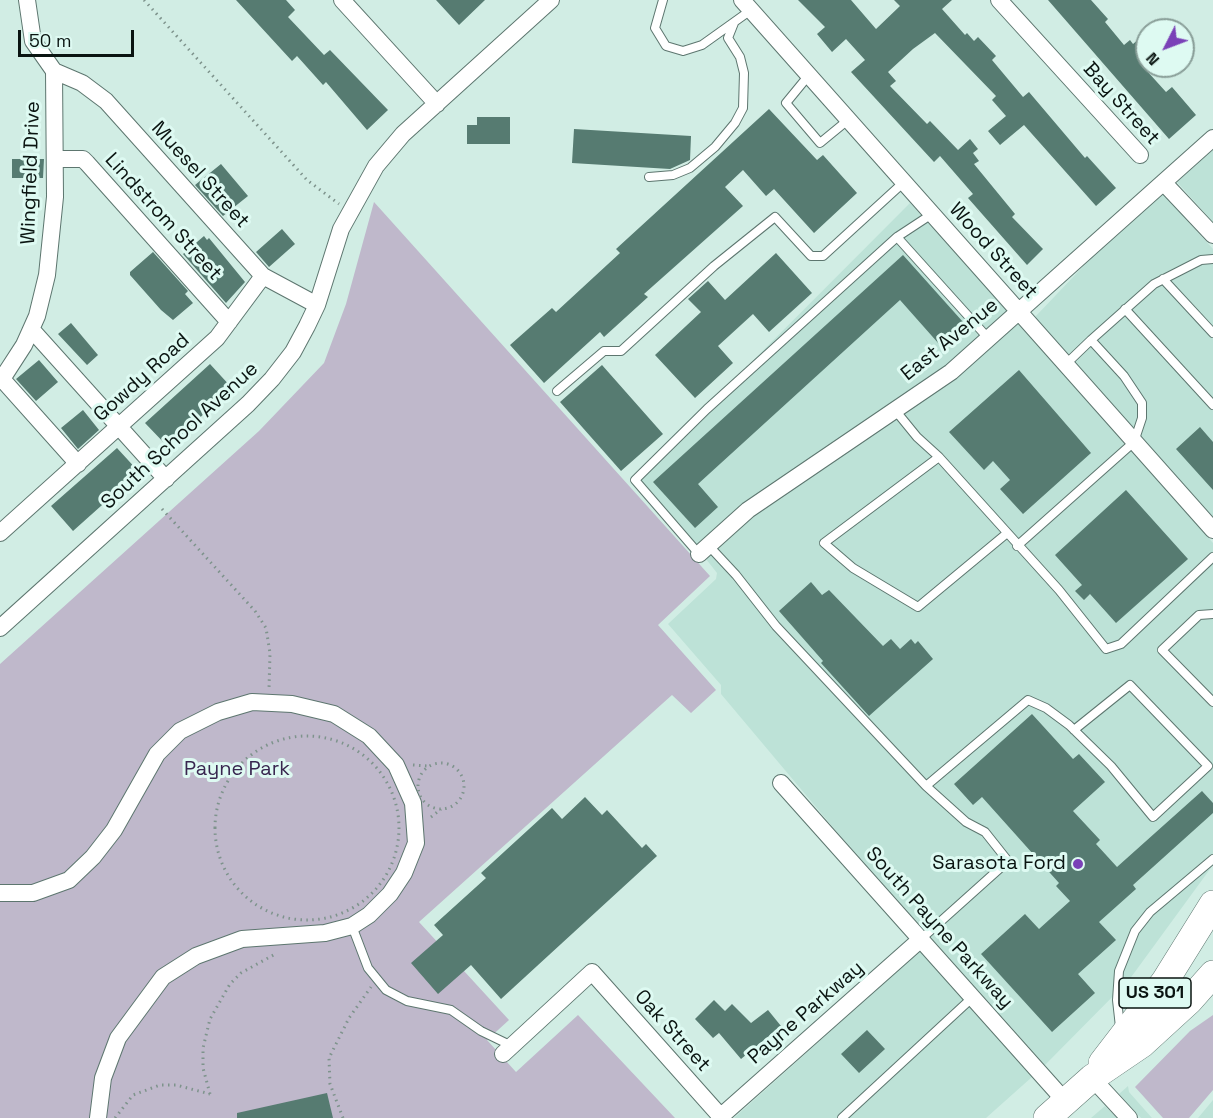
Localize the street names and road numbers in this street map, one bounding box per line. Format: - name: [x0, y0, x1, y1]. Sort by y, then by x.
- street label: Bay Street: [1078, 58, 1164, 150]
- street label: Wingfield Drive: [17, 101, 45, 245]
- street label: Muesel Street: [146, 117, 254, 233]
- street label: Lindstrom Street: [99, 148, 227, 286]
- street label: Wood Street: [944, 198, 1042, 304]
- street label: East Avenue: [897, 294, 1003, 386]
- street label: Gowdy Road: [89, 329, 195, 427]
- street label: South School Avenue: [97, 357, 263, 515]
- street label: South Payne Parkway: [860, 842, 1018, 1014]
- street label: Payne Parkway: [743, 956, 869, 1070]
- road number: US 301: [1119, 978, 1191, 1008]
- street label: Oak Street: [629, 985, 715, 1077]

